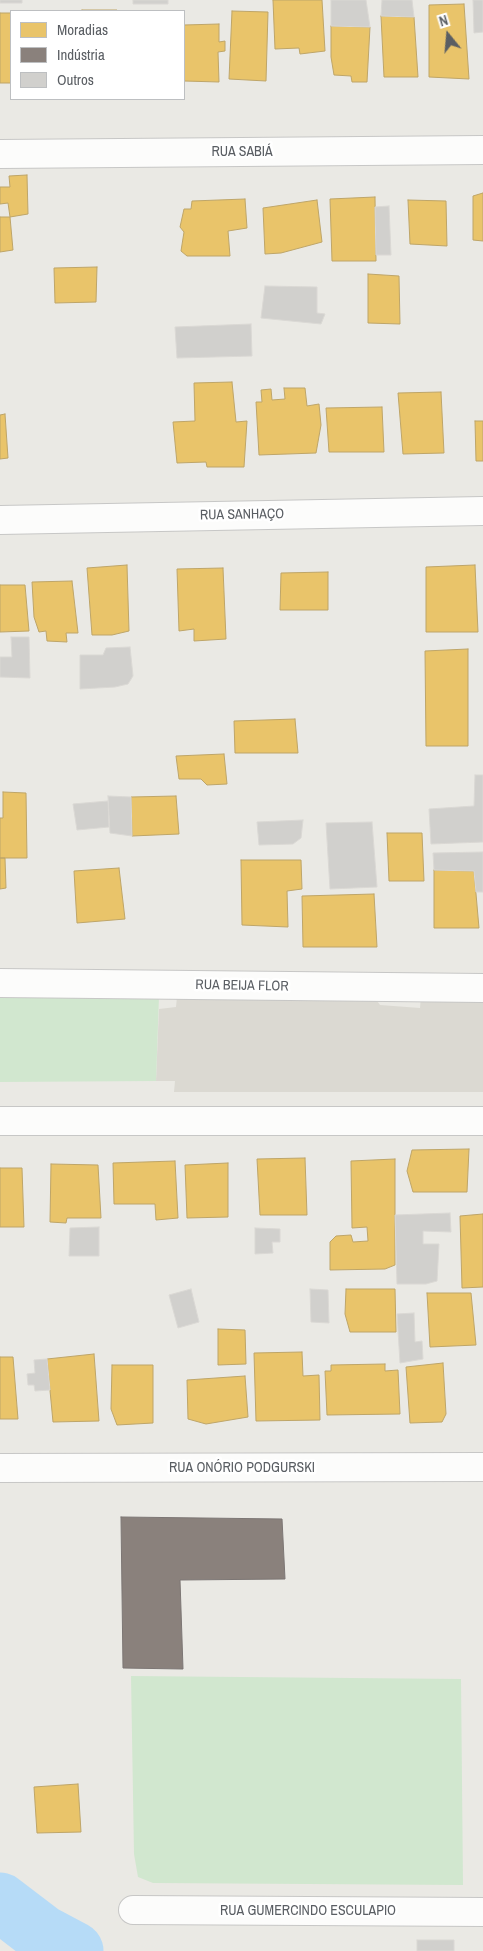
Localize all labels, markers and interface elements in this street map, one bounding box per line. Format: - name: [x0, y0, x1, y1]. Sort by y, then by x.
- legend: [10, 10, 185, 100]
- north arrow: [423, 10, 473, 60]
- text: N: [437, 11, 450, 30]
- text: Moradias: [57, 19, 108, 40]
- text: Indústria: [57, 44, 105, 65]
- text: Outros: [57, 69, 94, 90]
- street label: RUA SABIÁ: [211, 144, 273, 160]
- street label: RUA SANHAÇO: [200, 506, 284, 524]
- street label: RUA BEIJA FLOR: [195, 977, 289, 995]
- street label: RUA ONÓRIO PODGURSKI: [169, 1460, 315, 1476]
- street label: RUA GUMERCINDO ESCULAPIO: [220, 1903, 396, 1919]

